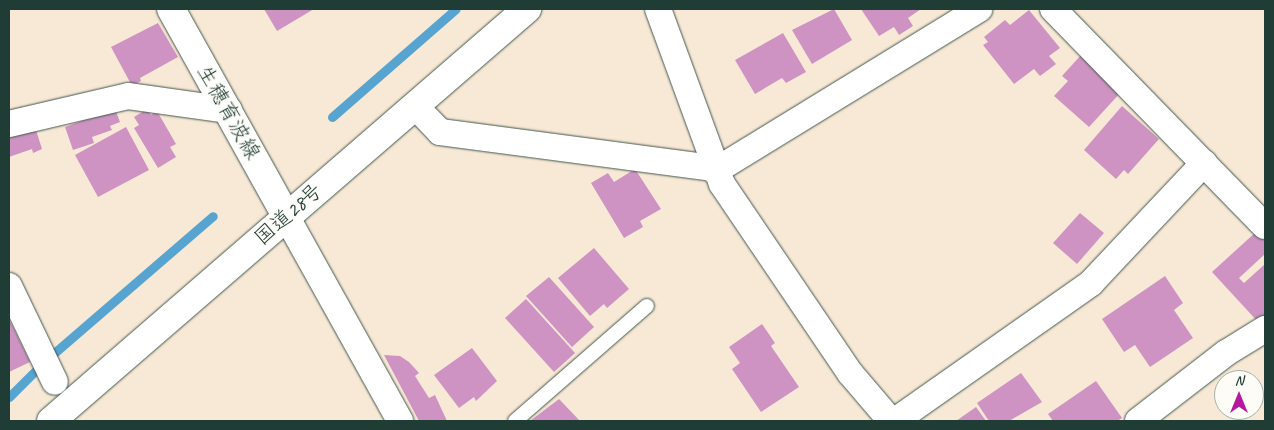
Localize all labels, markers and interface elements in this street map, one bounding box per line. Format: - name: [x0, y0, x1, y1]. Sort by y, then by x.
- street label: 生穂育波線: [192, 60, 266, 164]
- street label: 国道28号: [249, 178, 327, 250]
- north arrow: [1214, 370, 1264, 420]
- text: N: [1235, 372, 1243, 389]

